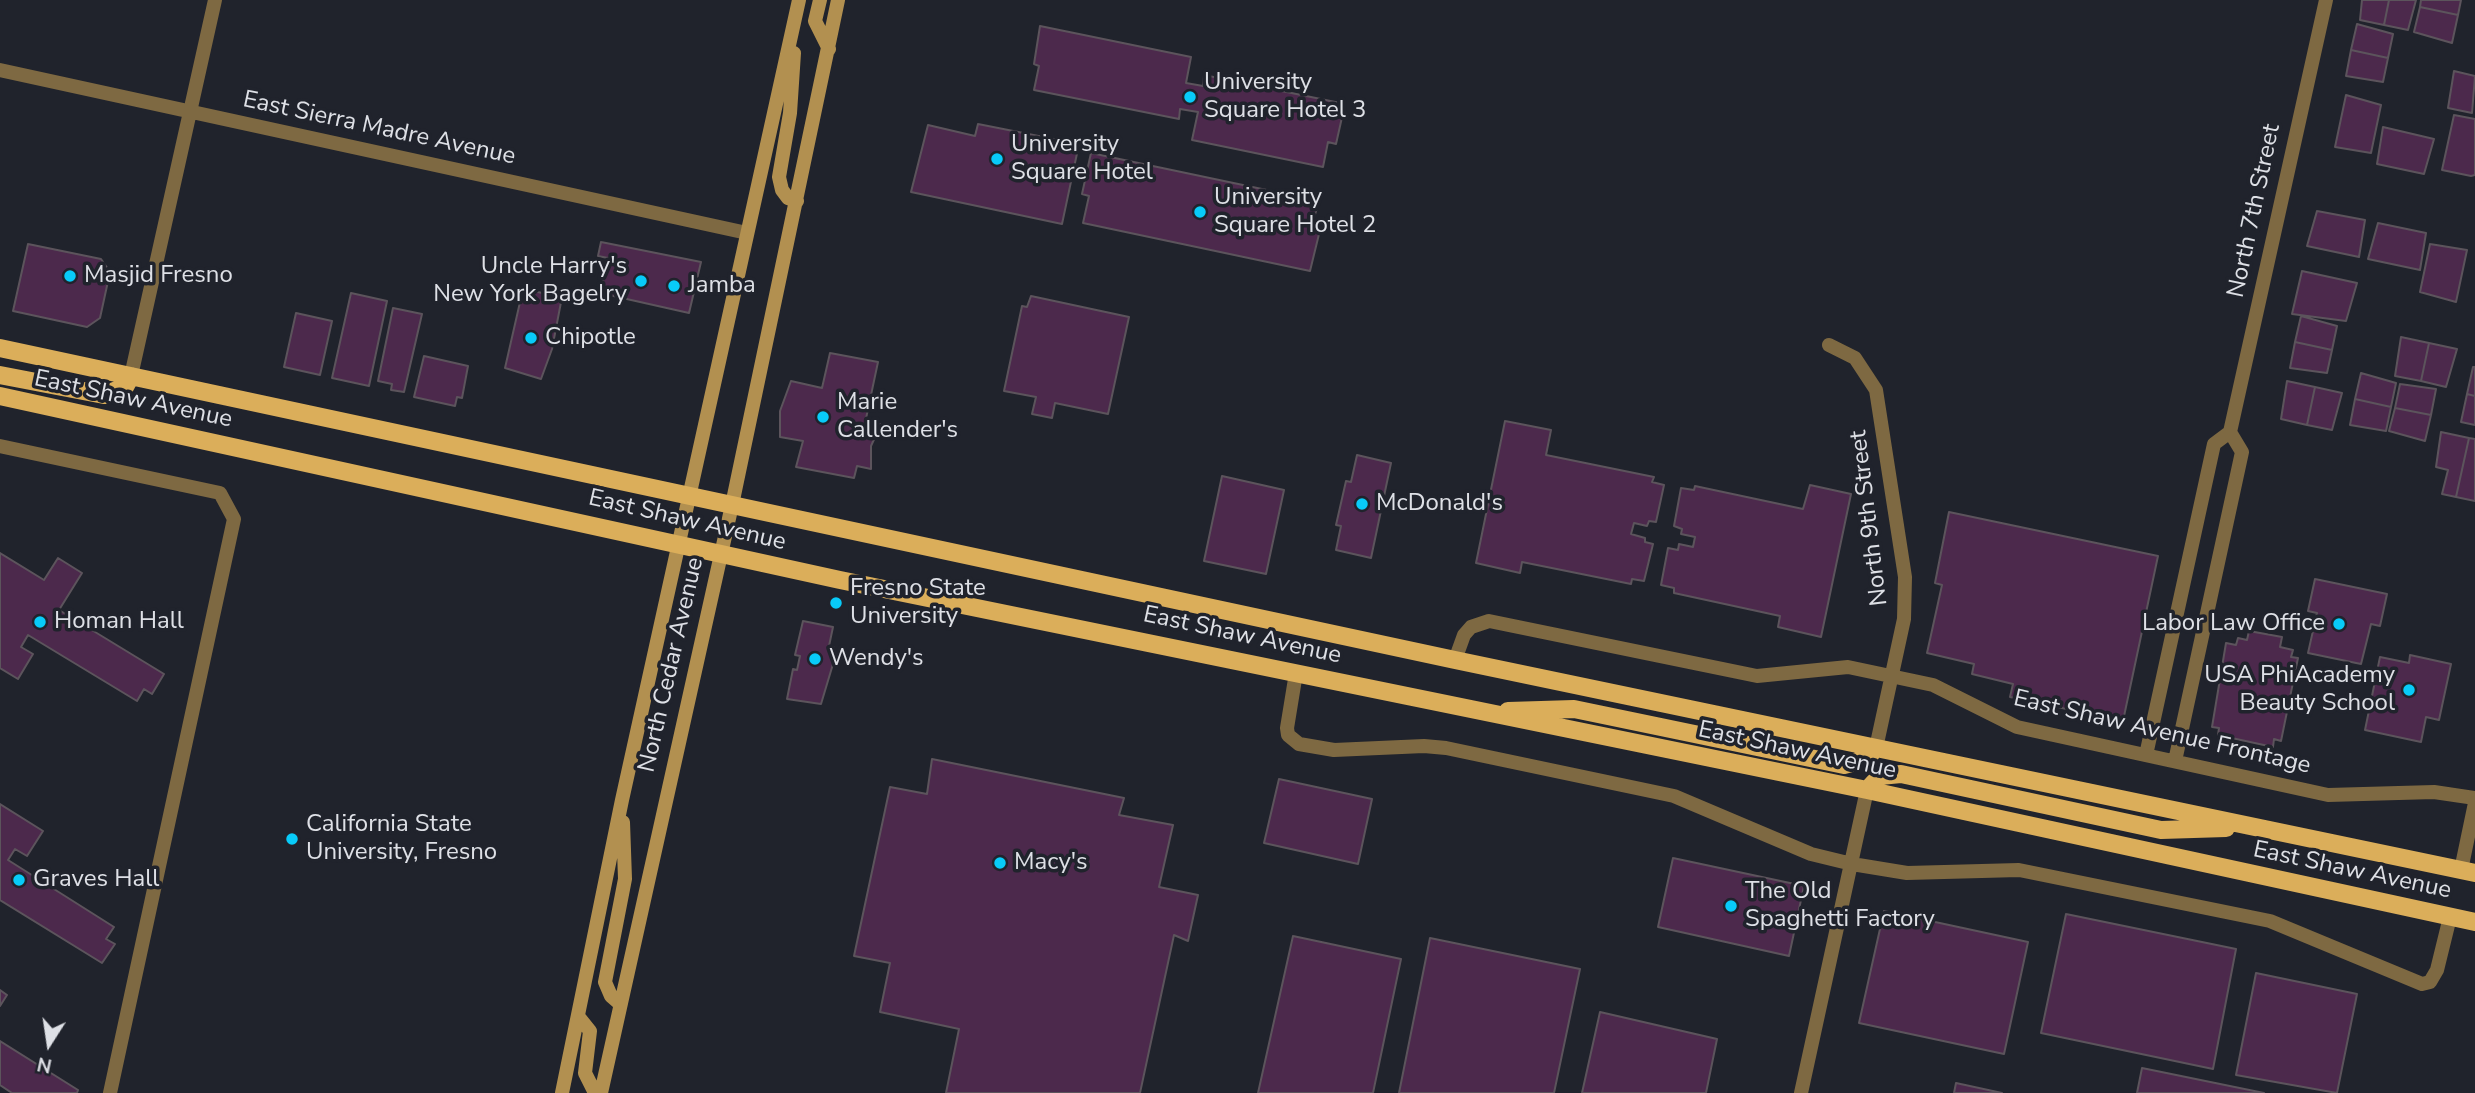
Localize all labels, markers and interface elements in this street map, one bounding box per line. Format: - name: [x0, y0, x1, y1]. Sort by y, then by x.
- place label: University Square Hotel 3: [1204, 69, 1367, 125]
- street label: East Sierra Madre Avenue: [240, 86, 518, 172]
- marker: University Square Hotel 3: [1182, 89, 1198, 105]
- street label: North 7th Street: [2223, 122, 2287, 300]
- place label: University Square Hotel: [1011, 131, 1153, 187]
- marker: University Square Hotel: [989, 151, 1005, 167]
- place label: University Square Hotel 2: [1214, 184, 1377, 240]
- marker: University Square Hotel 2: [1192, 204, 1208, 220]
- place label: Uncle Harry's New York Bagelry: [433, 253, 627, 309]
- place label: Masjid Fresno: [84, 262, 233, 290]
- marker: Masjid Fresno: [62, 268, 78, 284]
- place label: Jamba: [688, 272, 756, 300]
- marker: Uncle Harry's New York Bagelry: [633, 273, 649, 289]
- marker: Jamba: [666, 278, 682, 294]
- place label: Chipotle: [545, 324, 636, 352]
- marker: Chipotle: [523, 330, 539, 346]
- street label: East Shaw Avenue: [31, 365, 235, 435]
- place label: Marie Callender's: [837, 389, 958, 445]
- marker: Marie Callender's: [815, 409, 831, 425]
- street label: North 9th Street: [1845, 429, 1895, 607]
- street label: East Shaw Avenue: [586, 484, 788, 558]
- place label: McDonald's: [1376, 490, 1503, 518]
- marker: McDonald's: [1354, 496, 1370, 512]
- street label: North Cedar Avenue: [633, 555, 711, 775]
- place label: Fresno State University: [850, 575, 986, 631]
- marker: Fresno State University: [828, 595, 844, 611]
- street label: East Shaw Avenue: [1140, 601, 1344, 671]
- place label: Homan Hall: [54, 608, 184, 636]
- place label: Labor Law Office: [2142, 610, 2325, 638]
- marker: Homan Hall: [32, 614, 48, 630]
- marker: Labor Law Office: [2331, 616, 2347, 632]
- place label: Wendy's: [829, 645, 924, 673]
- marker: Wendy's: [807, 651, 823, 667]
- place label: USA PhiAcademy Beauty School: [2204, 662, 2395, 718]
- marker: USA PhiAcademy Beauty School: [2401, 682, 2417, 698]
- street label: East Shaw Avenue Frontage: [2011, 685, 2313, 781]
- street label: East Shaw Avenue: [1695, 716, 1899, 786]
- place label: California State University, Fresno: [306, 811, 497, 867]
- marker: California State University, Fresno: [284, 831, 300, 847]
- street label: East Shaw Avenue: [2250, 836, 2454, 906]
- place label: Macy's: [1014, 849, 1088, 877]
- marker: Macy's: [992, 855, 1008, 871]
- place label: Graves Hall: [33, 866, 159, 894]
- marker: Graves Hall: [11, 872, 27, 888]
- place label: The Old Spaghetti Factory: [1745, 878, 1935, 934]
- marker: The Old Spaghetti Factory: [1723, 898, 1739, 914]
- north arrow: [14, 1009, 84, 1079]
- text: N: [35, 1050, 54, 1079]

